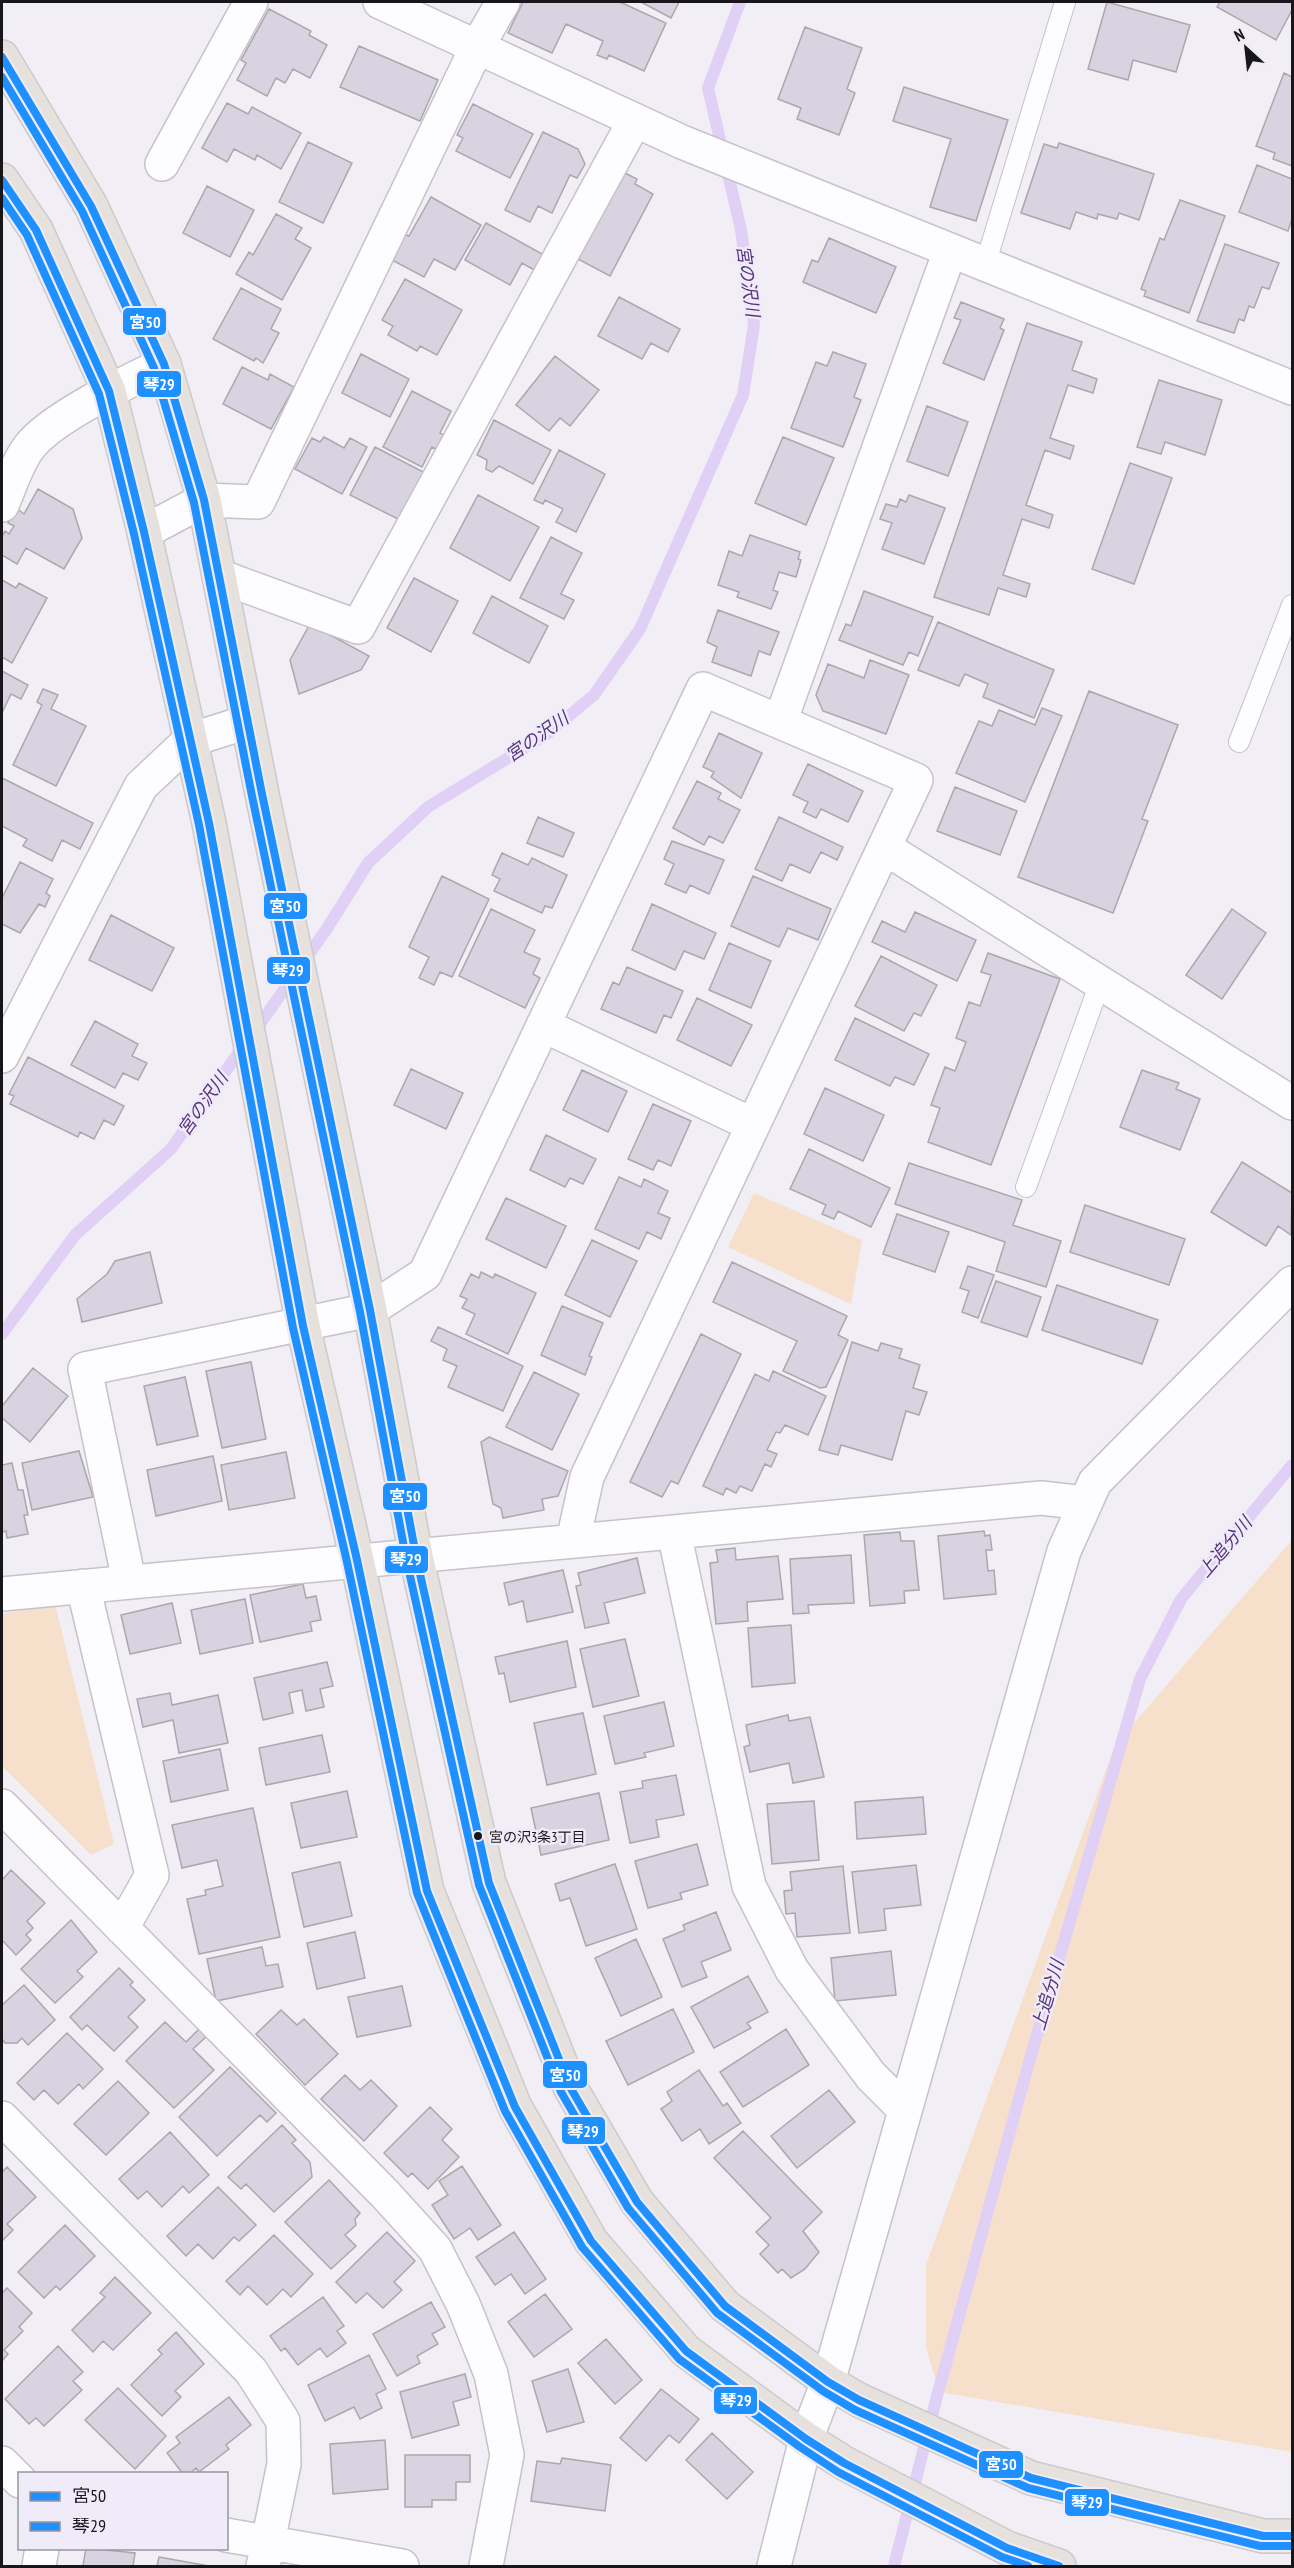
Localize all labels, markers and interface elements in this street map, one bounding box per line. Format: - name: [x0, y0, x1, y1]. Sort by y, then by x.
- north arrow: [1216, 18, 1276, 78]
- text: N: [1231, 24, 1248, 46]
- water label: 宮の沢川: [732, 244, 765, 320]
- line badge: 宮50: [122, 307, 167, 336]
- text: 宮50: [129, 312, 161, 332]
- line badge: 琴29: [136, 370, 182, 398]
- text: 琴29: [143, 374, 175, 394]
- water label: 宮の沢川: [501, 705, 574, 767]
- line badge: 宮50: [263, 892, 308, 920]
- text: 宮50: [269, 896, 301, 916]
- line badge: 琴29: [266, 956, 311, 985]
- text: 琴29: [272, 960, 304, 980]
- water label: 宮の沢川: [173, 1066, 234, 1140]
- line badge: 宮50: [382, 1482, 428, 1511]
- text: 宮50: [389, 1486, 421, 1506]
- water label: 上追分川: [1193, 1510, 1258, 1582]
- line badge: 琴29: [384, 1545, 429, 1574]
- text: 琴29: [390, 1549, 422, 1569]
- place label: 宮の沢3条3丁目: [489, 1828, 586, 1846]
- marker: 宮の沢3条3丁目: [472, 1830, 484, 1842]
- water label: 上追分川: [1027, 1955, 1069, 2033]
- line badge: 宮50: [542, 2060, 588, 2089]
- text: 宮50: [549, 2065, 581, 2085]
- line badge: 琴29: [561, 2116, 606, 2145]
- text: 琴29: [567, 2121, 599, 2141]
- line badge: 琴29: [713, 2386, 758, 2415]
- text: 琴29: [720, 2390, 752, 2410]
- line badge: 宮50: [978, 2450, 1024, 2479]
- text: 宮50: [985, 2454, 1017, 2474]
- legend: [18, 2472, 228, 2550]
- text: 宮50: [72, 2484, 106, 2507]
- line badge: 琴29: [1064, 2488, 1110, 2517]
- text: 琴29: [1071, 2492, 1103, 2512]
- text: 琴29: [72, 2514, 106, 2537]

